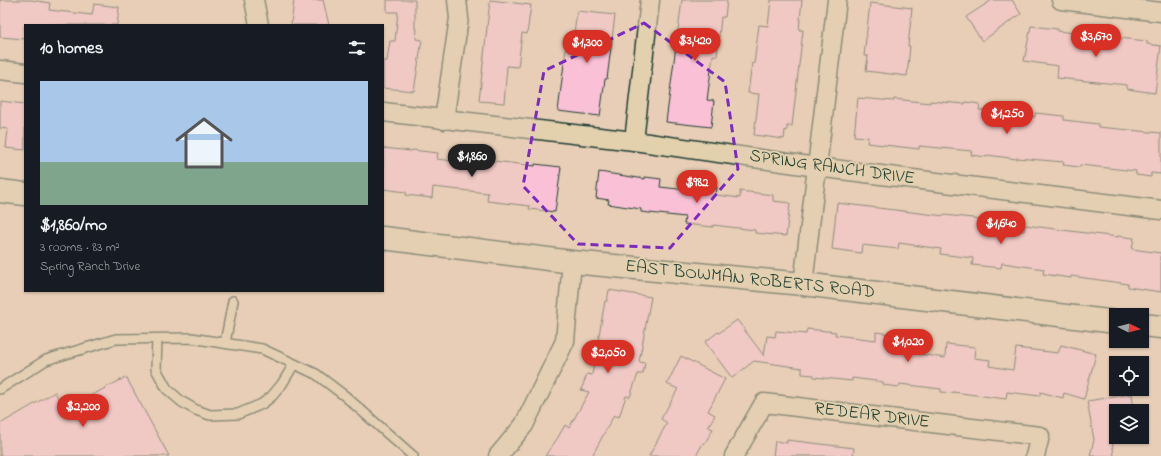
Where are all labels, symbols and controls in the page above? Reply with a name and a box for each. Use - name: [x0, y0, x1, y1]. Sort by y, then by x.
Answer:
- pin: $3,670: [1063, 24, 1129, 58]
- text: $3,670: [1080, 27, 1112, 46]
- pin: $3,420: [662, 28, 728, 62]
- pin: $1,300: [554, 30, 620, 64]
- text: $3,420: [679, 31, 711, 50]
- text: $1,300: [572, 33, 602, 52]
- text: 10 homes: [40, 36, 103, 61]
- icon: filters: [346, 37, 368, 59]
- pin: $1,250: [974, 101, 1040, 135]
- text: $1,250: [990, 104, 1024, 123]
- icon: home: [168, 107, 240, 179]
- pin: $1,860: [439, 144, 505, 178]
- street label: SPRING RANCH DRIVE: [748, 144, 916, 192]
- text: $1,860: [457, 147, 487, 166]
- pin: $982: [673, 170, 721, 204]
- text: $982: [685, 173, 709, 192]
- pin: $1,640: [968, 211, 1034, 245]
- text: $1,860/mo: [40, 213, 107, 238]
- text: $1,640: [986, 214, 1016, 233]
- text: 3 rooms · 83 m²: [40, 238, 120, 257]
- street label: EAST BOWMAN ROBERTS ROAD: [624, 254, 876, 306]
- text: Spring Ranch Drive: [40, 257, 140, 276]
- north arrow: [1109, 308, 1149, 348]
- map controls: [1109, 308, 1149, 444]
- pin: $1,020: [875, 329, 941, 363]
- text: $1,020: [892, 332, 924, 351]
- pin: $2,050: [575, 340, 641, 374]
- text: $2,050: [590, 343, 626, 362]
- button: locate: [1109, 356, 1149, 396]
- pin: $2,200: [50, 394, 116, 428]
- street label: REDEAR DRIVE: [813, 396, 931, 436]
- text: $2,200: [66, 397, 100, 416]
- button: layers: [1109, 404, 1149, 444]

